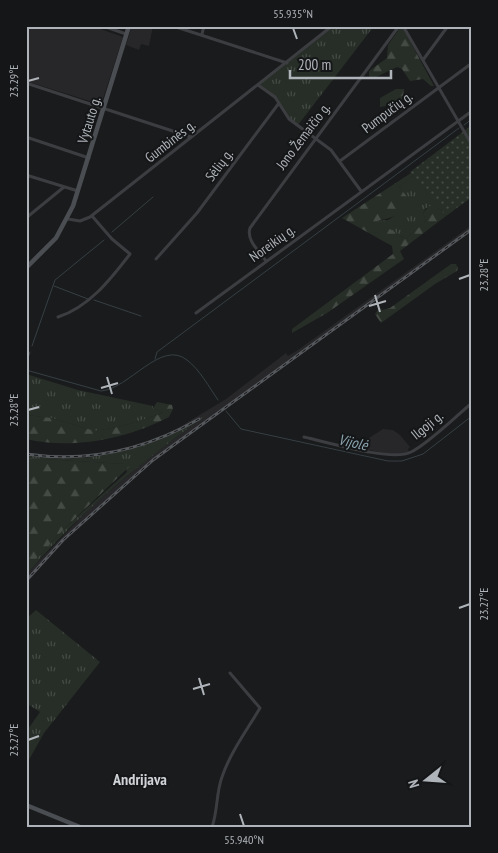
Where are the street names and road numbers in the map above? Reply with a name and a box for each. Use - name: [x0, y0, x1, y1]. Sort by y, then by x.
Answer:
- street label: Pumpučių g.: [358, 87, 416, 137]
- street label: Vytauto g.: [73, 94, 105, 147]
- street label: Jono Žemaičio g.: [271, 99, 334, 174]
- street label: Gumbinės g.: [141, 116, 199, 166]
- street label: Sėlių g.: [201, 145, 237, 185]
- street label: Noreikių g.: [246, 220, 298, 266]
- street label: Ilgoji g.: [407, 407, 447, 443]

